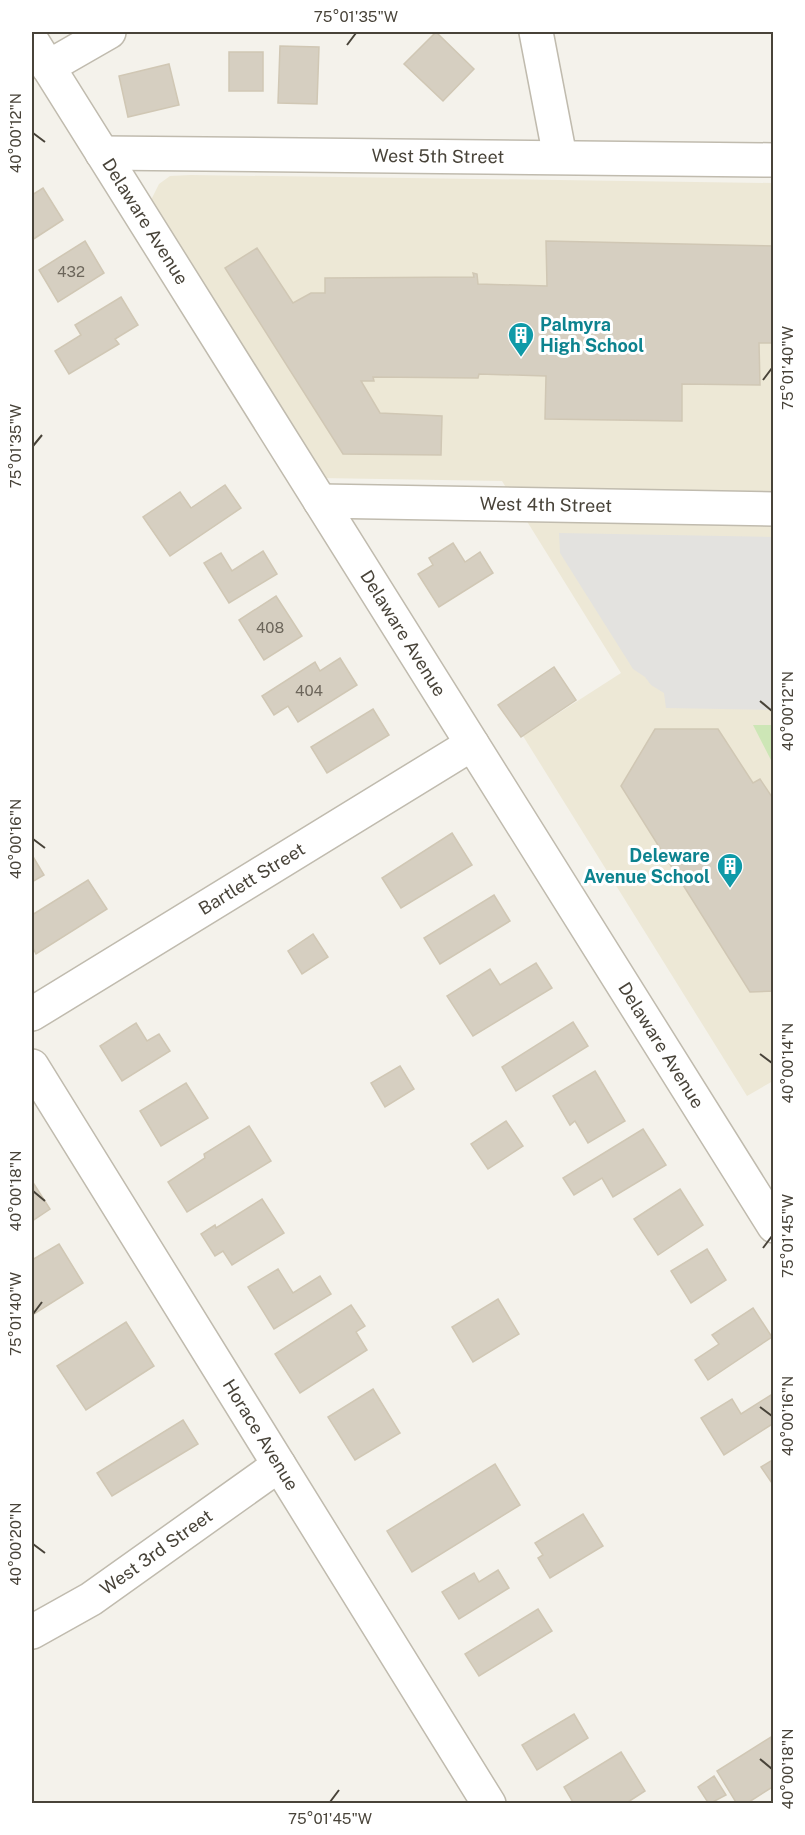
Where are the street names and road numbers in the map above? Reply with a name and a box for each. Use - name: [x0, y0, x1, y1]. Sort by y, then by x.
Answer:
- street label: West 5th Street: [372, 145, 504, 167]
- street label: Delaware Avenue: [98, 154, 193, 288]
- street label: West 4th Street: [480, 493, 612, 516]
- street label: Delaware Avenue: [356, 566, 451, 700]
- street label: Bartlett Street: [195, 838, 309, 919]
- street label: Delaware Avenue: [614, 978, 709, 1112]
- street label: Horace Avenue: [219, 1375, 303, 1494]
- street label: West 3rd Street: [96, 1505, 216, 1599]

